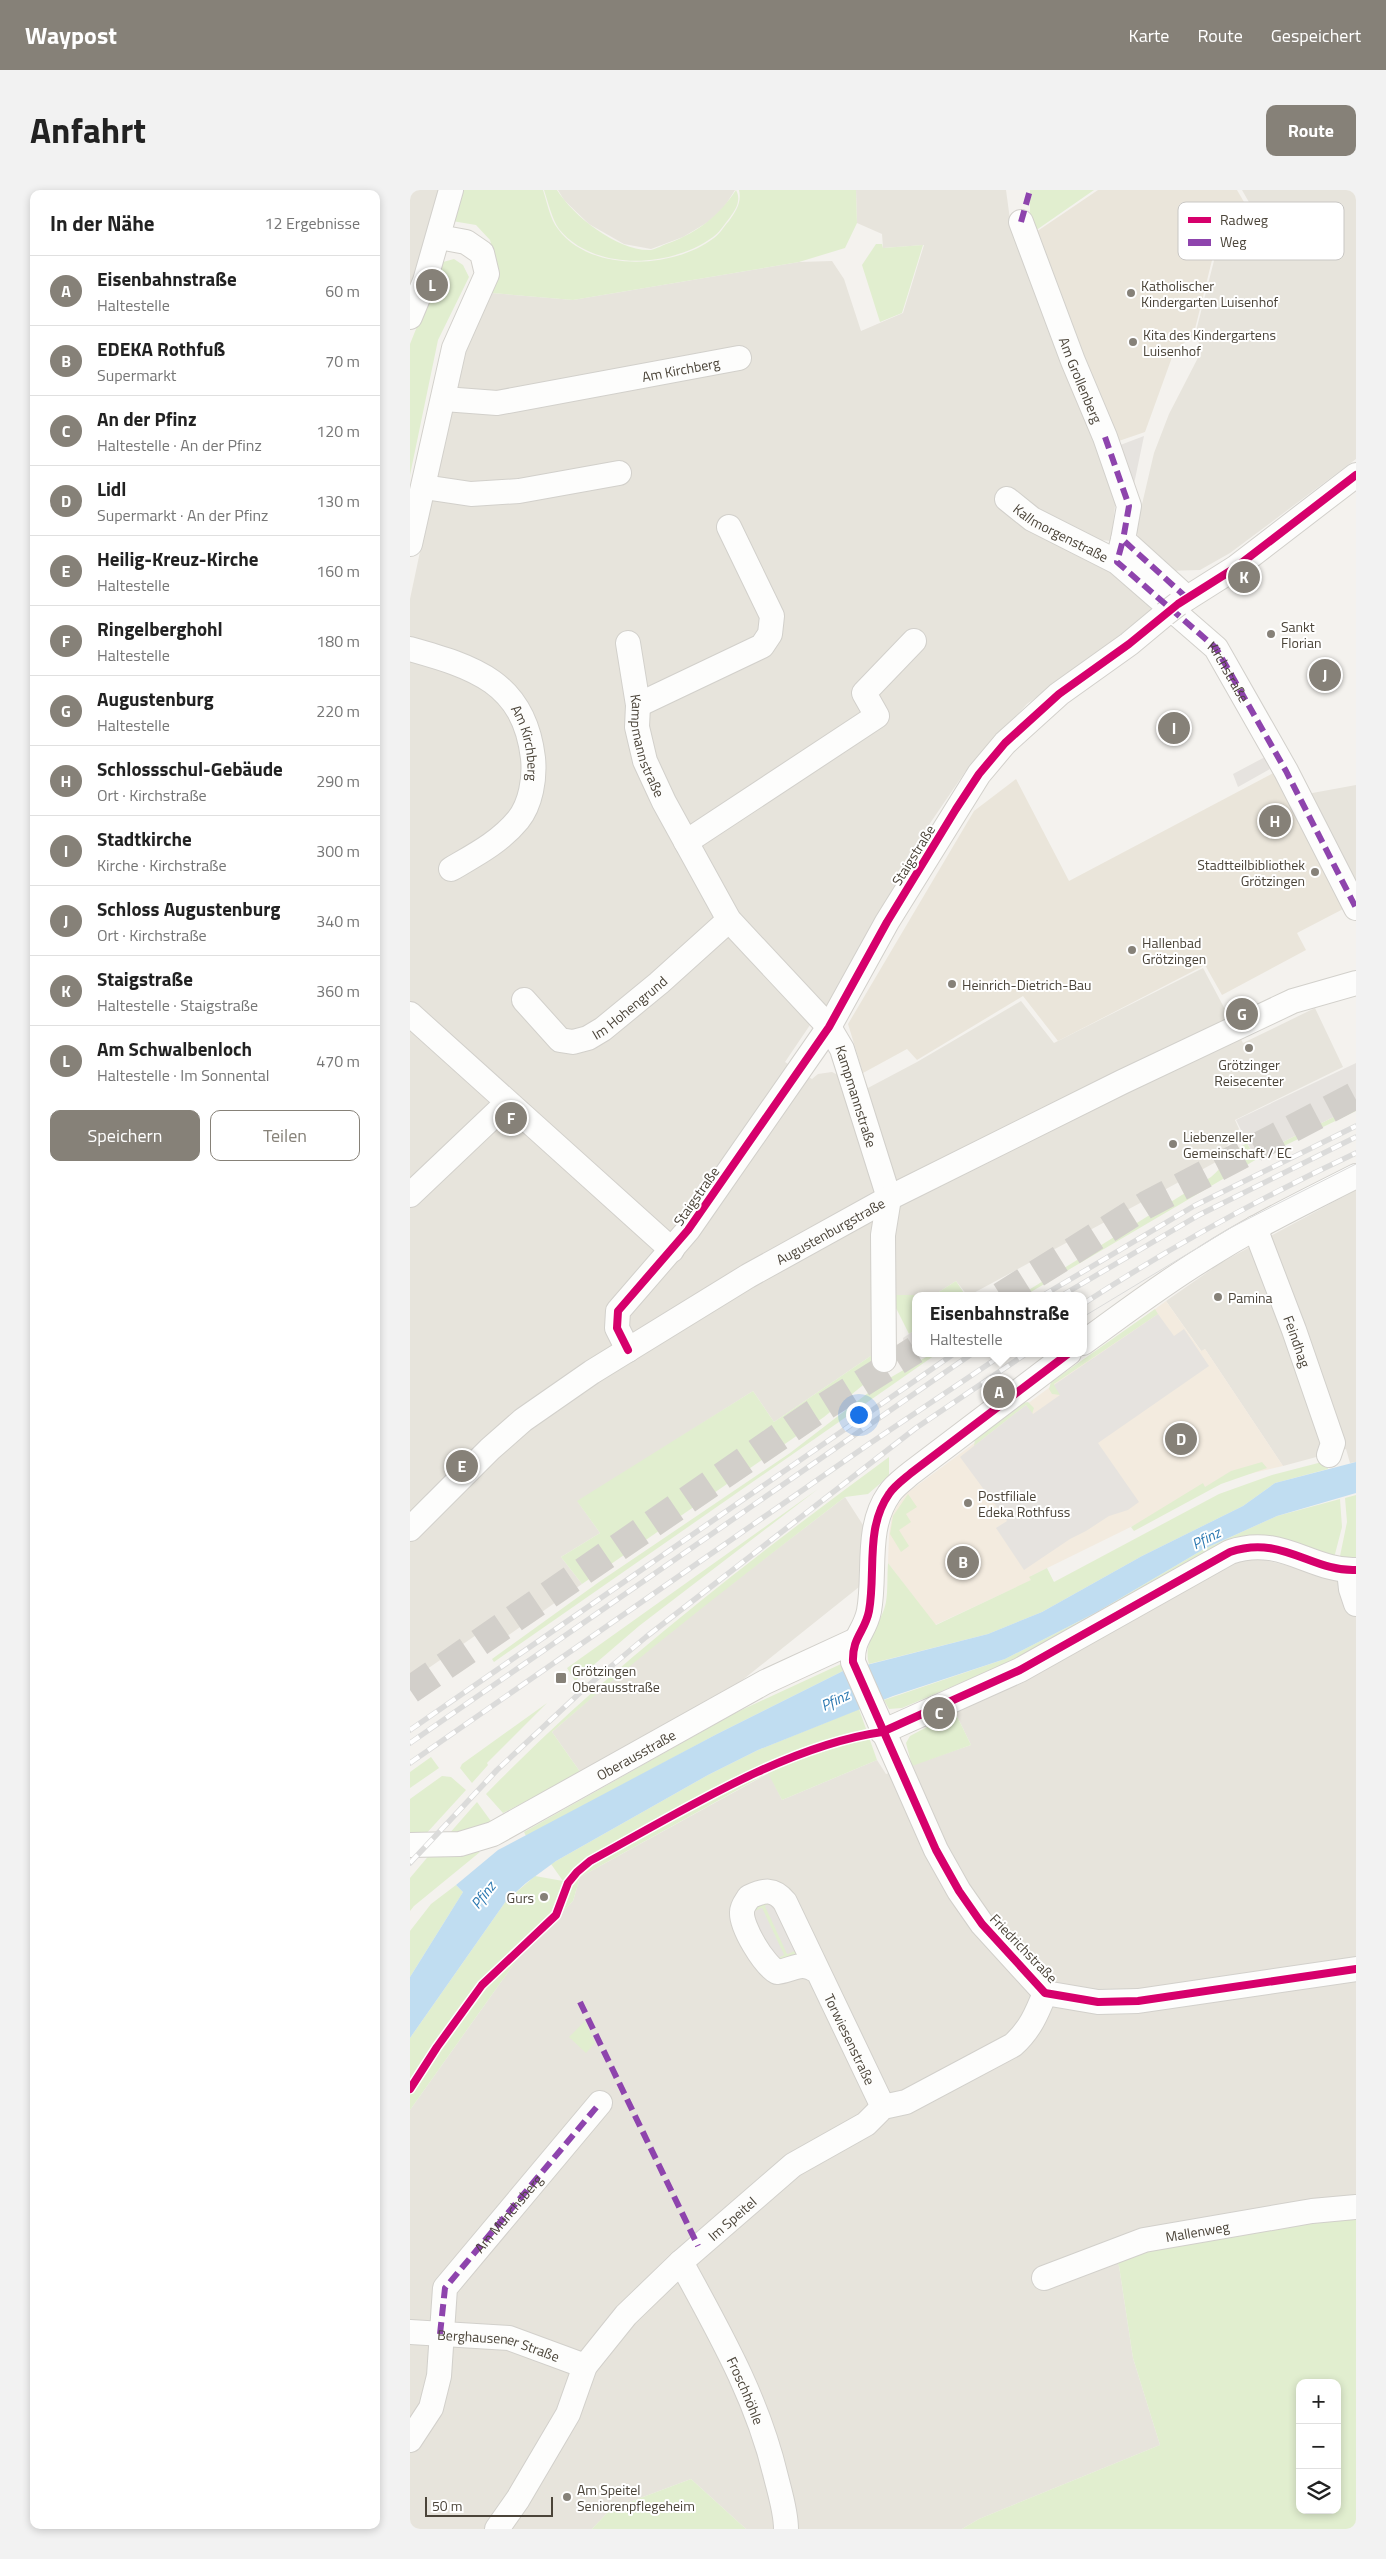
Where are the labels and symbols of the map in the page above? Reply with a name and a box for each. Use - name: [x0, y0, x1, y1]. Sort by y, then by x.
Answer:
- legend: [1178, 202, 1344, 260]
- text: Radweg: [1220, 209, 1268, 230]
- text: Weg: [1220, 231, 1246, 252]
- pin: L: [416, 266, 448, 304]
- place label: Katholischer Kindergarten Luisenhof: [1141, 275, 1279, 312]
- marker: Katholischer Kindergarten Luisenhof: [1125, 287, 1137, 299]
- place label: Kita des Kindergartens Luisenhof: [1143, 324, 1276, 361]
- street label: Am Grollenberg: [1054, 334, 1108, 426]
- marker: Kita des Kindergartens Luisenhof: [1127, 336, 1139, 348]
- street label: Am Kirchberg: [640, 351, 721, 386]
- street label: Kallmorgenstraße: [1009, 498, 1112, 567]
- pin: K: [1228, 558, 1260, 596]
- place label: Sankt Florian: [1281, 616, 1321, 653]
- marker: Sankt Florian: [1265, 628, 1277, 640]
- street label: Kirchstraße: [1204, 635, 1255, 706]
- pin: J: [1309, 656, 1341, 694]
- street label: Kampmannstraße: [626, 693, 671, 800]
- street label: Am Kirchberg: [507, 700, 544, 782]
- pin: I: [1158, 709, 1190, 747]
- pin: H: [1259, 802, 1291, 840]
- street label: Staigstraße: [886, 821, 940, 889]
- place label: Stadtteilbibliothek Grötzingen: [1197, 854, 1305, 891]
- marker: Stadtteilbibliothek Grötzingen: [1309, 866, 1321, 878]
- place label: Hallenbad Grötzingen: [1142, 932, 1206, 969]
- marker: Hallenbad Grötzingen: [1126, 944, 1138, 956]
- street label: Im Hohengrund: [587, 970, 671, 1044]
- place label: Heinrich-Dietrich-Bau: [962, 974, 1091, 995]
- marker: Heinrich-Dietrich-Bau: [946, 978, 958, 990]
- pin: G: [1226, 995, 1258, 1033]
- street label: Kampmannstraße: [831, 1042, 883, 1150]
- marker: Grötzinger Reisecenter: [1243, 1042, 1255, 1054]
- place label: Grötzinger Reisecenter: [1214, 1054, 1284, 1091]
- pin: F: [495, 1099, 527, 1137]
- place label: Liebenzeller Gemeinschaft / EC: [1183, 1126, 1292, 1163]
- marker: Liebenzeller Gemeinschaft / EC: [1167, 1138, 1179, 1150]
- street label: Staigstraße: [668, 1162, 724, 1230]
- street label: Augustenburgstraße: [772, 1192, 888, 1269]
- place label: Pamina: [1228, 1287, 1273, 1308]
- marker: Pamina: [1212, 1291, 1224, 1303]
- street label: Feindhag: [1279, 1312, 1317, 1370]
- pin: A: [983, 1373, 1015, 1411]
- your location: [846, 1402, 872, 1428]
- pin: D: [1165, 1420, 1197, 1458]
- pin: E: [446, 1447, 478, 1485]
- place label: Postfiliale Edeka Rothfuss: [978, 1485, 1070, 1522]
- marker: Postfiliale Edeka Rothfuss: [962, 1497, 974, 1509]
- water label: Pfinz: [1188, 1520, 1226, 1555]
- pin: B: [947, 1543, 979, 1581]
- place label: Grötzingen Oberausstraße: [572, 1660, 660, 1697]
- marker: Grötzingen Oberausstraße: [554, 1671, 568, 1685]
- water label: Pfinz: [817, 1683, 855, 1717]
- pin: C: [923, 1694, 955, 1732]
- street label: Oberausstraße: [592, 1724, 679, 1785]
- water label: Pfinz: [465, 1875, 502, 1914]
- place label: Gurs: [507, 1887, 534, 1908]
- marker: Gurs: [538, 1891, 550, 1903]
- street label: Friedrichstraße: [985, 1909, 1063, 1987]
- street label: Torwiesenstraße: [820, 1990, 881, 2088]
- street label: Am Münchsberg: [469, 2169, 547, 2257]
- street label: Im Speitel: [703, 2191, 761, 2245]
- street label: Mallenweg: [1164, 2215, 1231, 2247]
- street label: Berghausener Straße: [437, 2323, 563, 2366]
- street label: Froschhöhle: [722, 2353, 770, 2427]
- place label: Am Speitel Seniorenpflegeheim: [577, 2479, 695, 2516]
- marker: Am Speitel Seniorenpflegeheim: [561, 2491, 573, 2503]
- scale bar: [425, 2494, 552, 2517]

